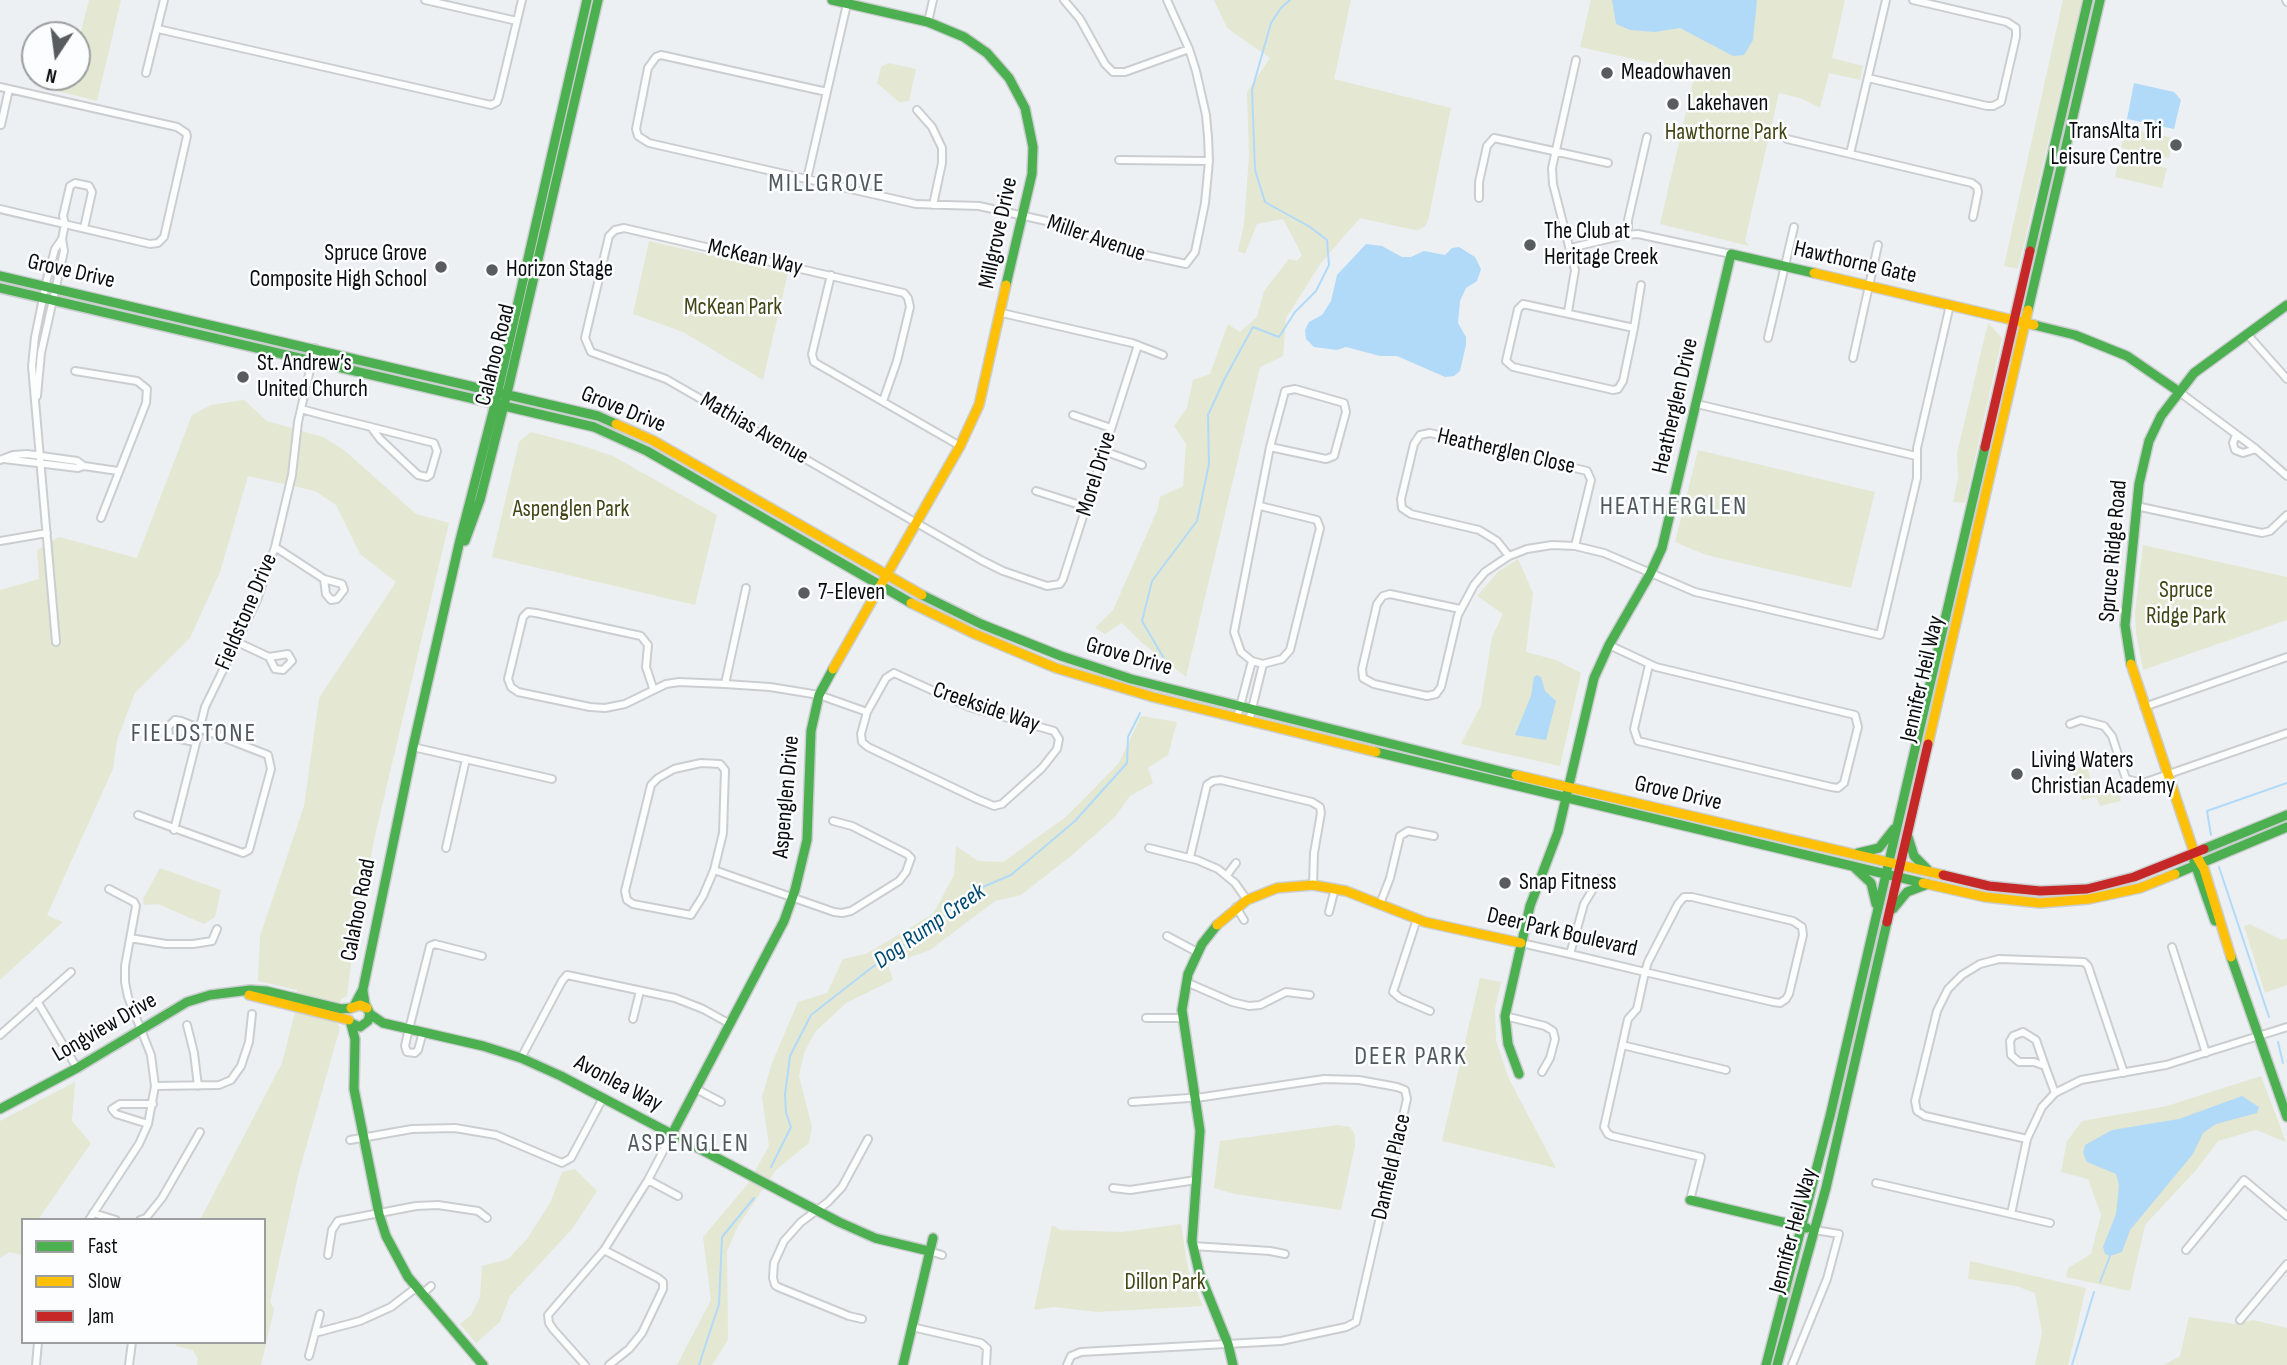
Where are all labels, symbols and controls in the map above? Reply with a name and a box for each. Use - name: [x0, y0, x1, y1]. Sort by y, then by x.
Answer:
- north arrow: [21, 21, 91, 91]
- place label: Meadowhaven: [1621, 59, 1731, 87]
- text: N: [44, 63, 59, 87]
- marker: Meadowhaven: [1599, 65, 1615, 81]
- place label: Lakehaven: [1687, 90, 1768, 118]
- marker: Lakehaven: [1665, 96, 1681, 112]
- place label: TransAlta Tri Leisure Centre: [2051, 118, 2162, 172]
- park label: Hawthorne Park: [1665, 119, 1787, 147]
- marker: TransAlta Tri Leisure Centre: [2168, 137, 2184, 153]
- district label: MILLGROVE: [769, 168, 885, 200]
- street label: Millgrove Drive: [974, 175, 1024, 291]
- street label: Miller Avenue: [1043, 209, 1149, 269]
- place label: The Club at Heritage Creek: [1544, 218, 1658, 272]
- street label: McKean Way: [705, 234, 805, 282]
- street label: Hawthorne Gate: [1791, 235, 1919, 291]
- marker: The Club at Heritage Creek: [1522, 237, 1538, 253]
- place label: Spruce Grove Composite High School: [250, 240, 427, 294]
- street label: Grove Drive: [25, 249, 117, 295]
- place label: Horizon Stage: [506, 256, 613, 284]
- marker: Spruce Grove Composite High School: [433, 259, 449, 275]
- marker: Horizon Stage: [484, 262, 500, 278]
- park label: McKean Park: [684, 294, 782, 322]
- street label: Calahoo Road: [470, 301, 522, 409]
- street label: Heatherglen Drive: [1647, 336, 1705, 476]
- place label: St. Andrew’s United Church: [257, 350, 368, 404]
- marker: St. Andrew’s United Church: [235, 369, 251, 385]
- street label: Grove Drive: [577, 381, 669, 439]
- street label: Mathias Avenue: [695, 387, 813, 471]
- street label: Heatherglen Close: [1434, 423, 1578, 481]
- street label: Morel Drive: [1071, 428, 1123, 520]
- street label: Spruce Ridge Road: [2094, 479, 2134, 623]
- district label: HEATHERGLEN: [1601, 491, 1747, 523]
- park label: Aspenglen Park: [513, 496, 629, 524]
- street label: Fieldstone Drive: [210, 550, 284, 674]
- park label: Spruce Ridge Park: [2146, 577, 2226, 631]
- place label: 7-Eleven: [818, 579, 885, 607]
- marker: 7-Eleven: [796, 585, 812, 601]
- street label: Jennifer Heil Way: [1895, 613, 1951, 745]
- street label: Grove Drive: [1082, 631, 1176, 683]
- street label: Creekside Way: [929, 677, 1043, 739]
- district label: FIELDSTONE: [132, 718, 256, 750]
- street label: Aspenglen Drive: [768, 734, 806, 860]
- place label: Living Waters Christian Academy: [2031, 747, 2175, 801]
- marker: Living Waters Christian Academy: [2009, 766, 2025, 782]
- street label: Grove Drive: [1632, 771, 1724, 817]
- street label: Calahoo Road: [336, 856, 382, 964]
- place label: Snap Fitness: [1519, 869, 1616, 897]
- marker: Snap Fitness: [1497, 875, 1513, 891]
- water label: Dog Rump Creek: [869, 878, 991, 976]
- street label: Deer Park Boulevard: [1484, 902, 1640, 964]
- street label: Longview Drive: [48, 987, 162, 1069]
- district label: DEER PARK: [1355, 1041, 1467, 1073]
- street label: Avonlea Way: [569, 1049, 667, 1119]
- street label: Danfield Place: [1366, 1111, 1418, 1223]
- district label: ASPENGLEN: [629, 1128, 749, 1160]
- street label: Jennifer Heil Way: [1764, 1165, 1824, 1297]
- legend: [21, 1218, 266, 1344]
- text: Fast: [88, 1234, 118, 1259]
- text: Slow: [88, 1269, 121, 1294]
- park label: Dillon Park: [1125, 1269, 1205, 1297]
- text: Jam: [88, 1304, 114, 1329]

